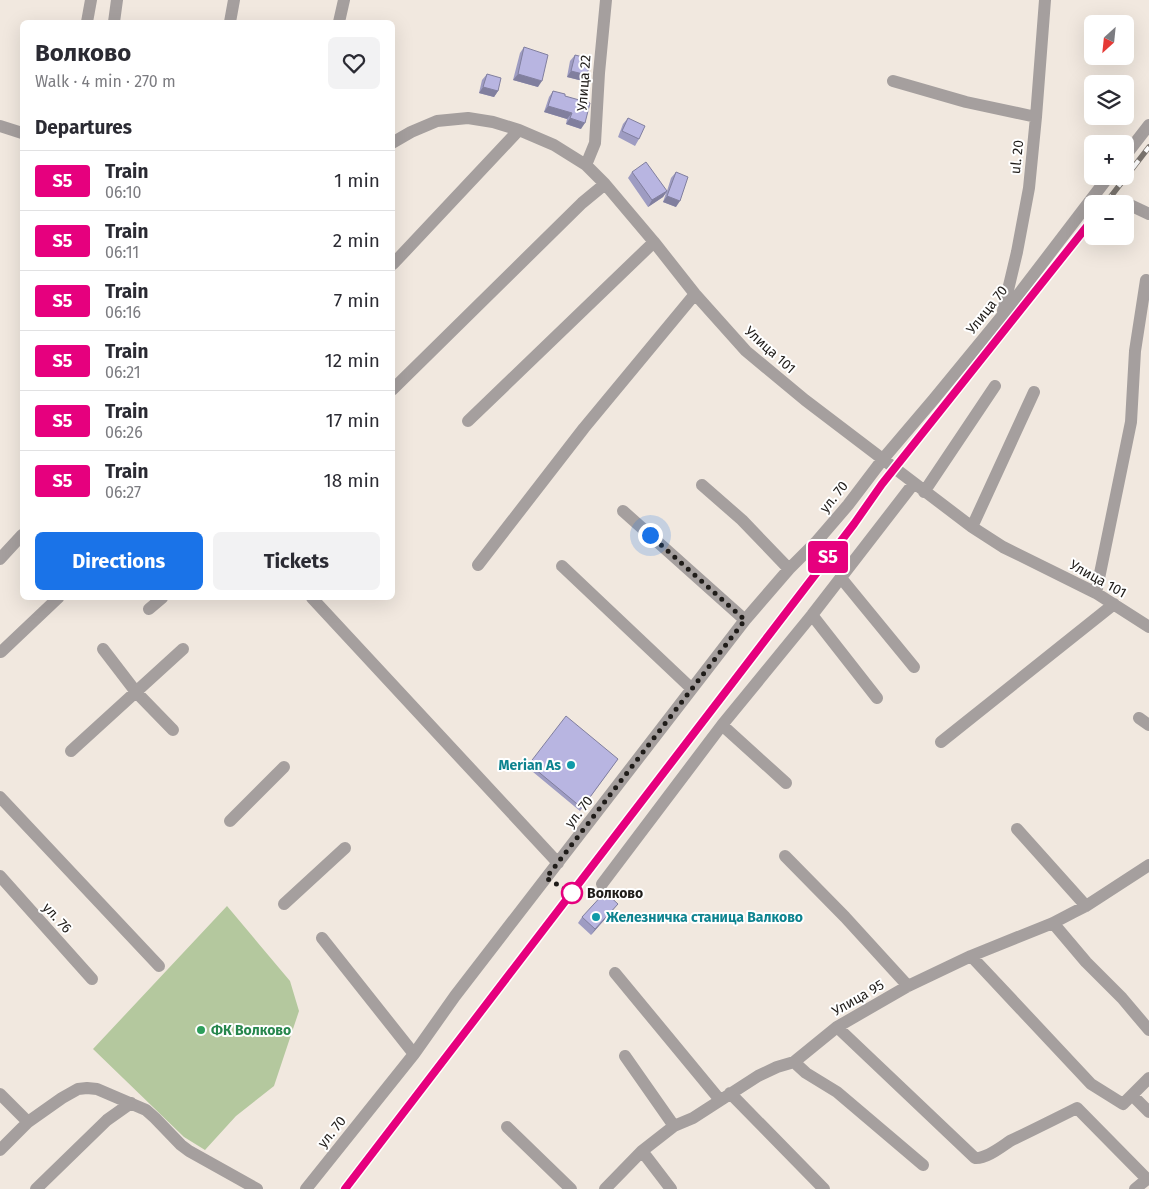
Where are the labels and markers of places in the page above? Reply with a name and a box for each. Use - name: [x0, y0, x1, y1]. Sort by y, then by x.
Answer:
- place label: Merian As: [499, 757, 561, 774]
- marker: Merian As: [565, 759, 577, 771]
- marker: Волково: [561, 882, 583, 904]
- place label: Волково: [587, 885, 643, 902]
- place label: Железничка станица Валково: [605, 909, 803, 926]
- marker: Железничка станица Валково: [590, 911, 602, 923]
- place label: ФК Волково: [211, 1022, 291, 1039]
- marker: ФК Волково: [195, 1024, 207, 1036]

